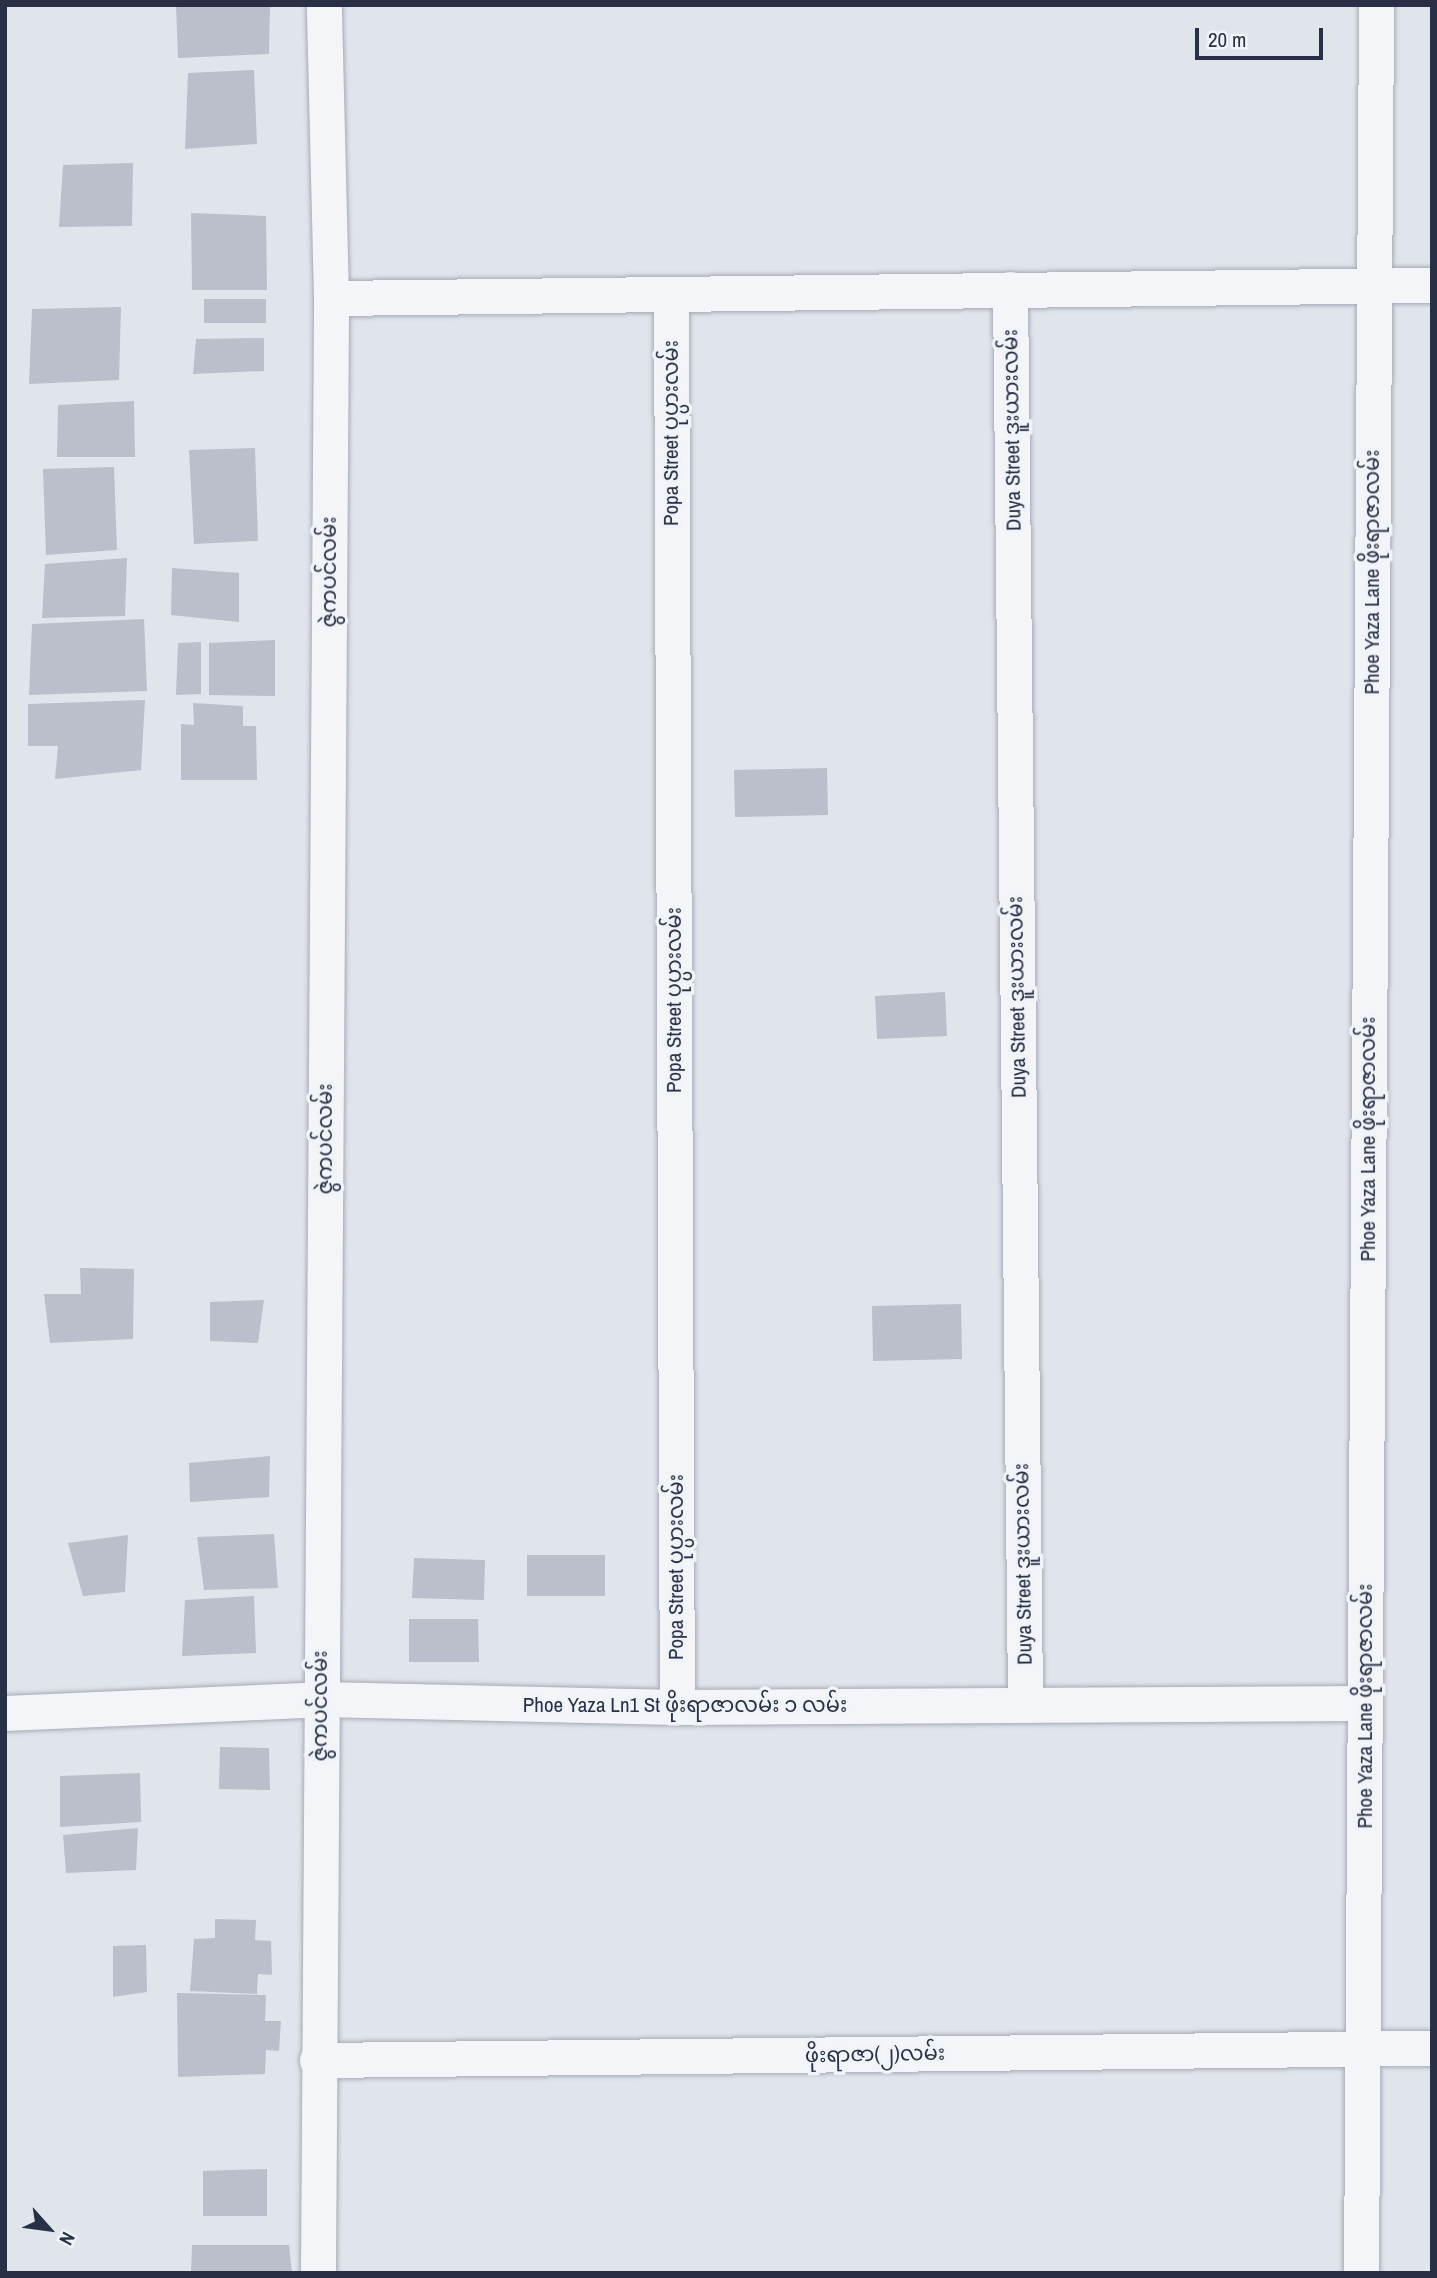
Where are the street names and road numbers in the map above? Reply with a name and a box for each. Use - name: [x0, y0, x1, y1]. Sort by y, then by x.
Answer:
- street label: Duya Street ဒူးယားလမ်း: [998, 329, 1026, 531]
- street label: Popa Street ပုပ္ပားလမ်း: [658, 340, 684, 526]
- street label: Phoe Yaza Lane ဖိုးရာဇာလမ်း: [1359, 449, 1385, 695]
- street label: ဇွဲကပင်လမ်း: [316, 517, 342, 627]
- street label: Duya Street ဒူးယားလမ်း: [1003, 896, 1031, 1098]
- street label: Popa Street ပုပ္ပားလမ်း: [661, 907, 687, 1093]
- street label: Phoe Yaza Lane ဖိုးရာဇာလမ်း: [1355, 1016, 1381, 1262]
- street label: ဇွဲကပင်လမ်း: [312, 1084, 338, 1194]
- street label: Duya Street ဒူးယားလမ်း: [1009, 1463, 1037, 1665]
- street label: Popa Street ပုပ္ပားလမ်း: [663, 1474, 689, 1660]
- street label: Phoe Yaza Lane ဖိုးရာဇာလမ်း: [1352, 1583, 1378, 1829]
- street label: ဇွဲကပင်လမ်း: [307, 1651, 333, 1761]
- street label: Phoe Yaza Ln1 St ဖိုးရာဇာလမ်း ၁ လမ်း: [523, 1692, 847, 1718]
- street label: ဖိုးရာဇာ(၂)လမ်း: [805, 2040, 945, 2068]

